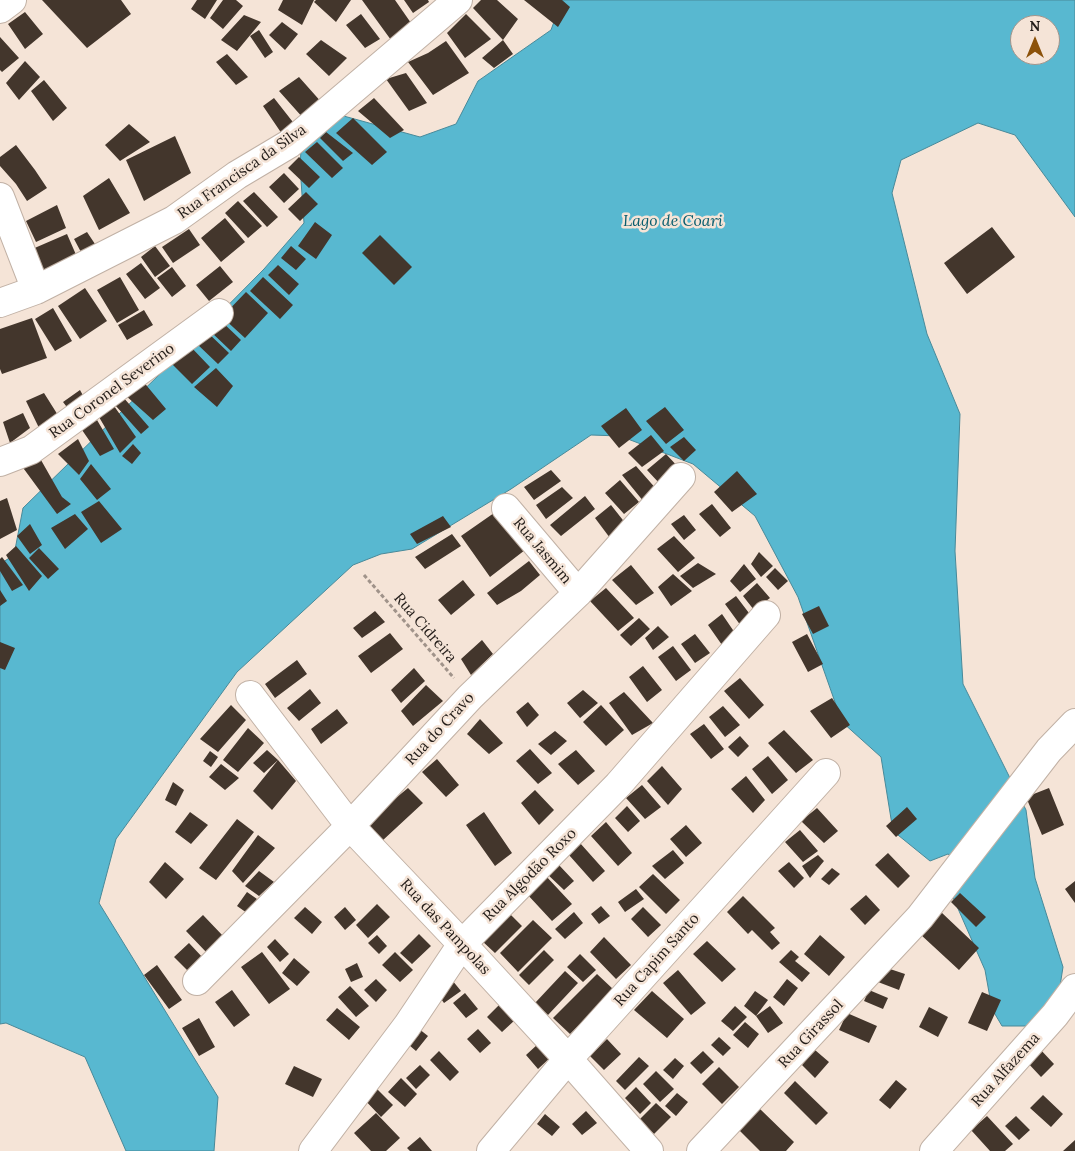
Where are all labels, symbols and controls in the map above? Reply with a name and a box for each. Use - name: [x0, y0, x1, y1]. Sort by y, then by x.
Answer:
- north arrow: [1010, 15, 1060, 65]
- text: N: [1030, 17, 1040, 35]
- street label: Rua Francisca da Silva: [174, 121, 310, 223]
- water label: Lago de Coari: [623, 211, 723, 231]
- street label: Rua Coronel Severino: [46, 339, 178, 443]
- street label: Rua Jasmim: [509, 514, 575, 588]
- street label: Rua Cidreira: [390, 589, 460, 667]
- street label: Rua do Cravo: [402, 689, 478, 769]
- street label: Rua Algodão Roxo: [480, 825, 580, 925]
- street label: Rua das Pampolas: [396, 875, 494, 979]
- street label: Rua Capim Santo: [611, 910, 703, 1010]
- street label: Rua Girassol: [775, 996, 847, 1072]
- street label: Rua Alfazema: [968, 1029, 1044, 1111]

